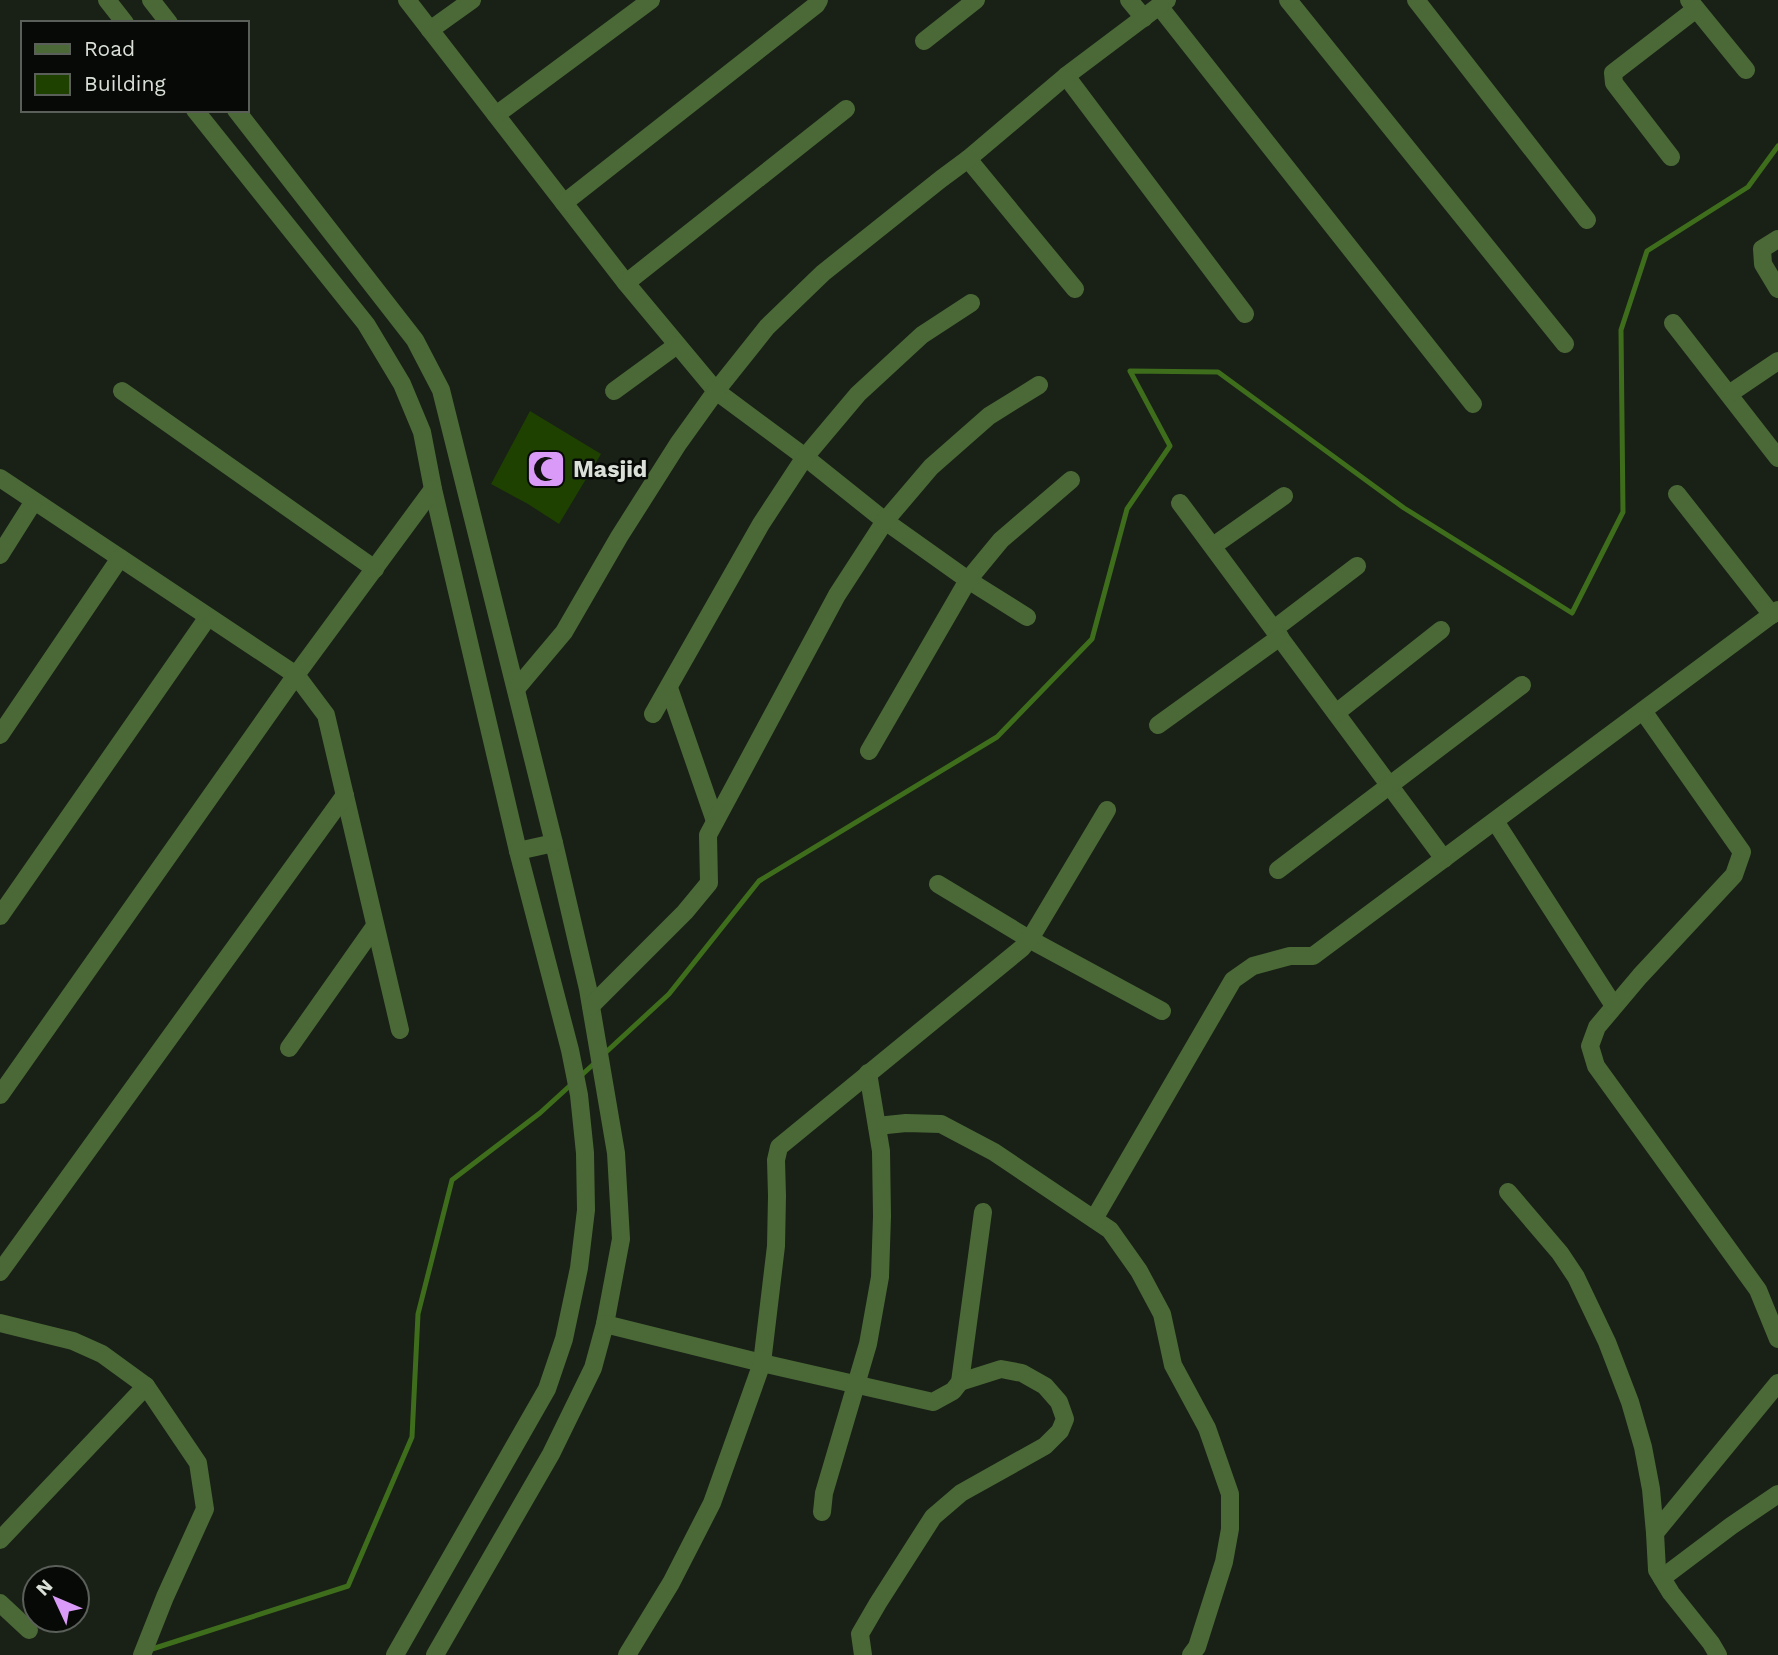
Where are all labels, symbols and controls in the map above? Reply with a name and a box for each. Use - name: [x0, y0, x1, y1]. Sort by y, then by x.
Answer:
- legend: [21, 21, 248, 112]
- text: Road: [84, 36, 135, 61]
- text: Building: [84, 71, 166, 96]
- mosque icon: Masjid: [525, 448, 567, 490]
- place label: Masjid: [573, 456, 647, 483]
- north arrow: [21, 1564, 91, 1634]
- text: N: [31, 1574, 57, 1601]

